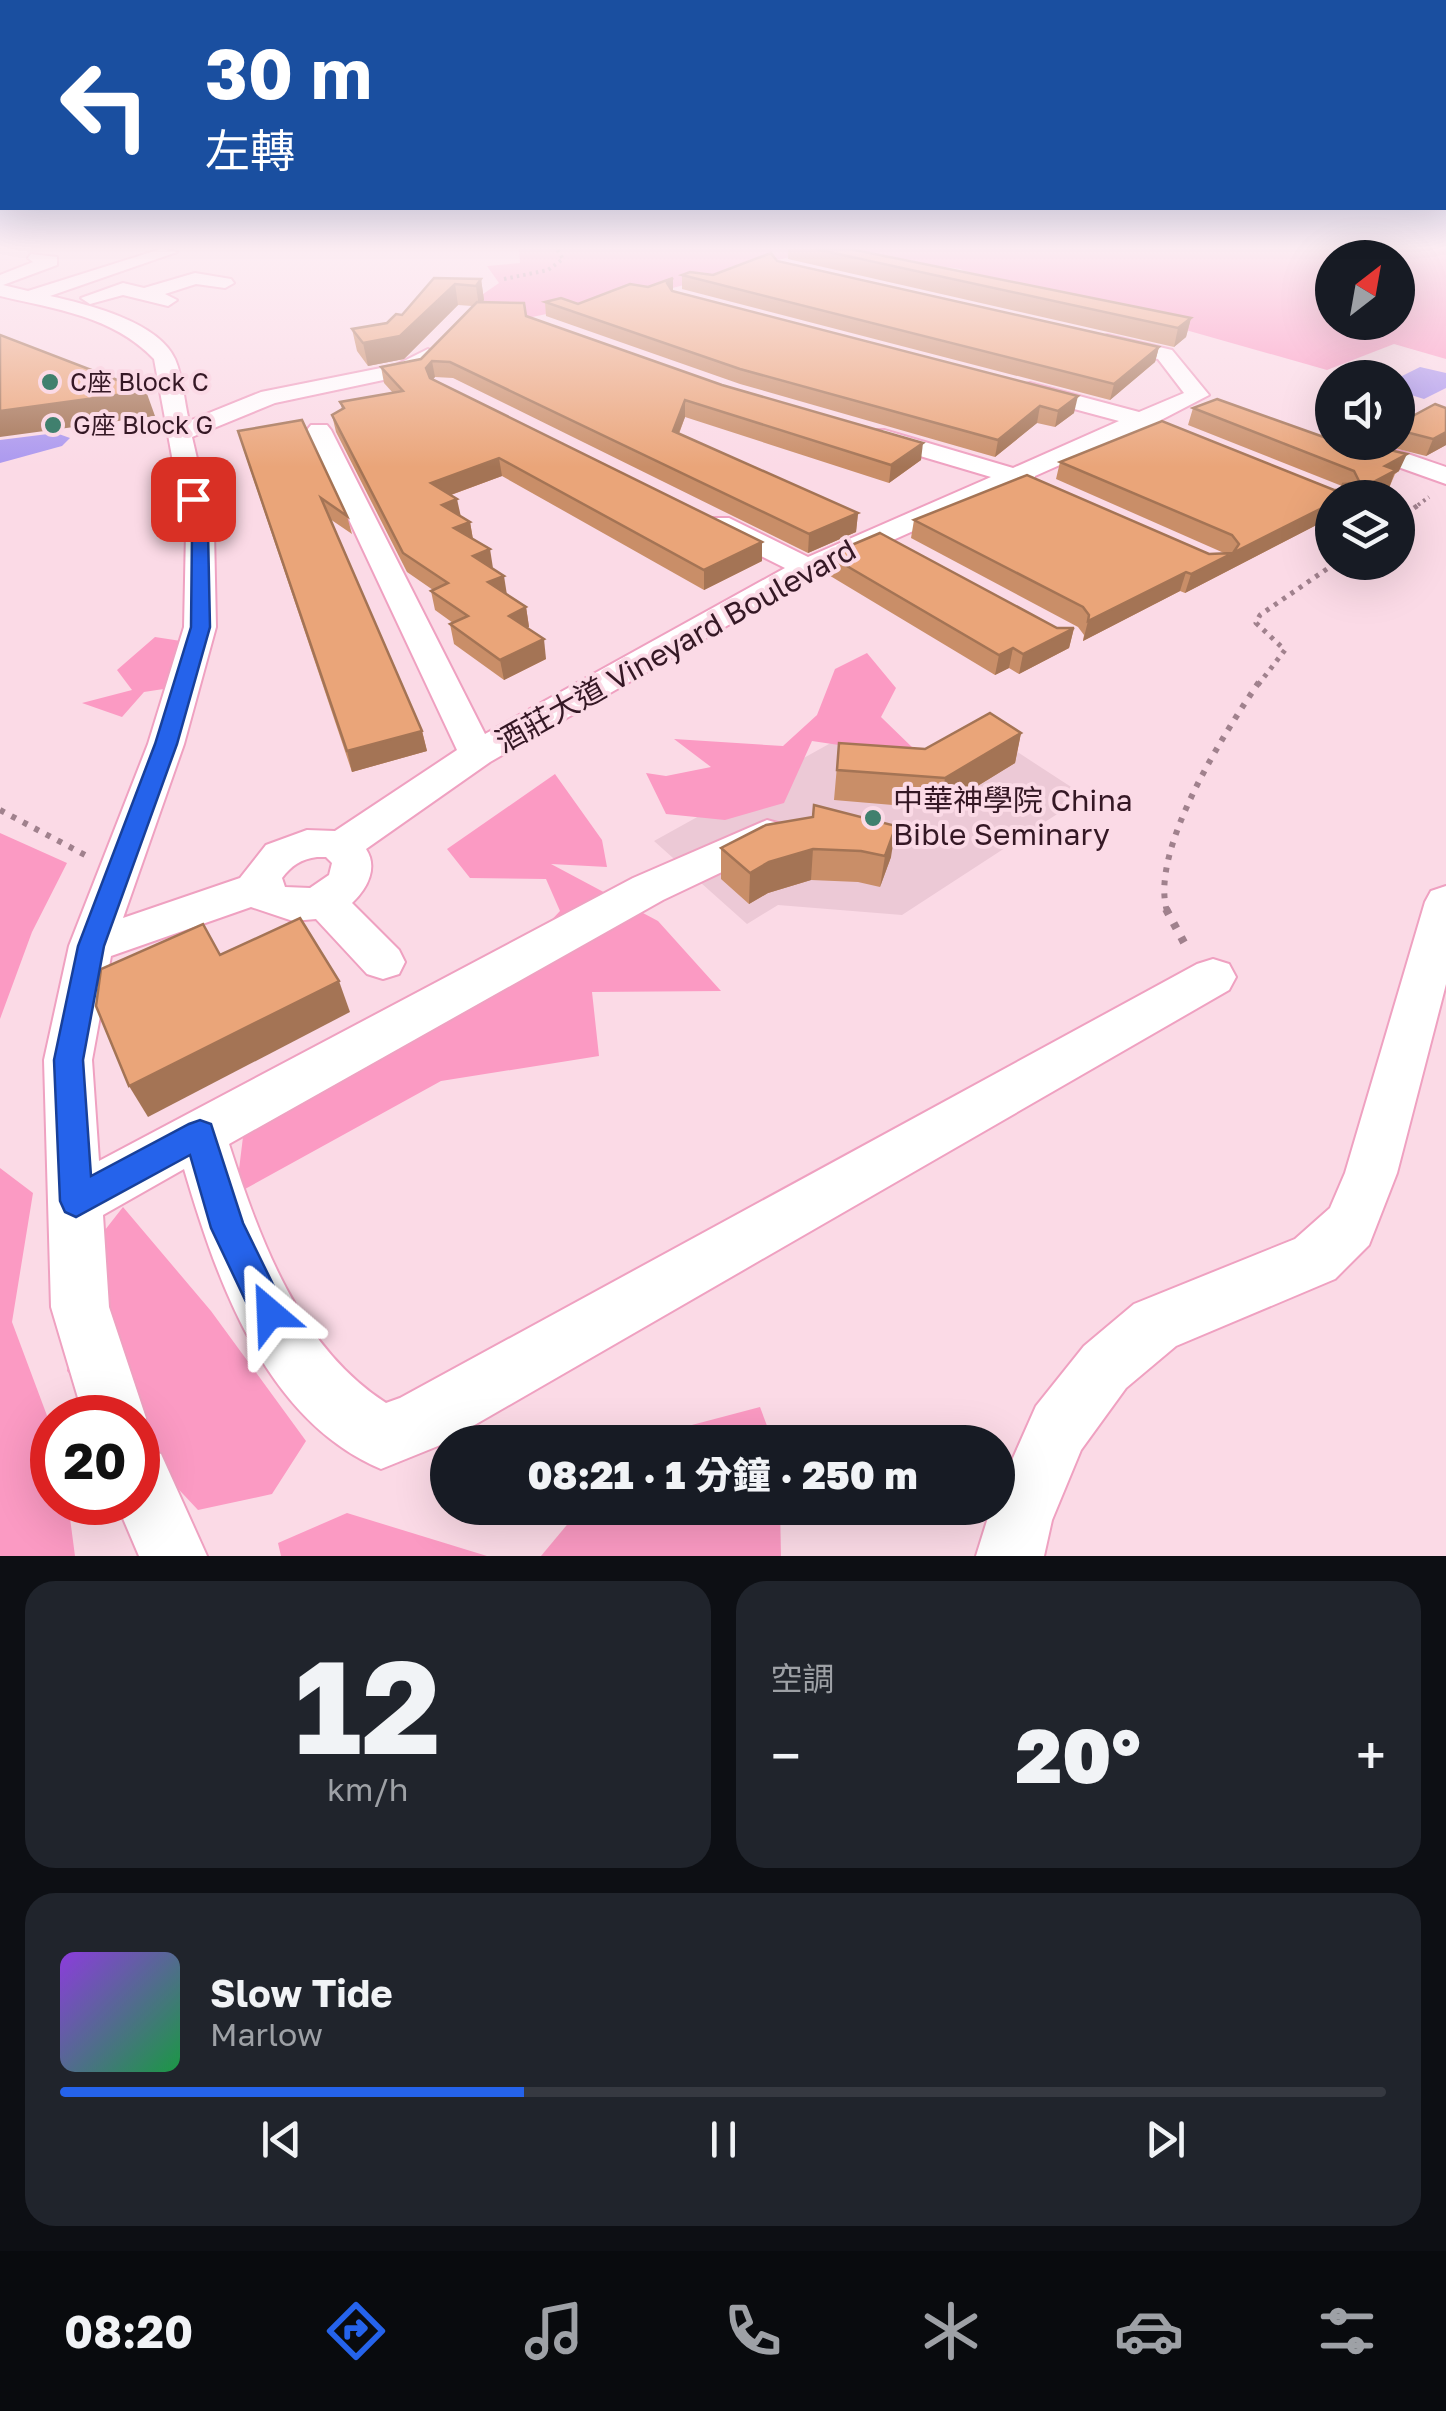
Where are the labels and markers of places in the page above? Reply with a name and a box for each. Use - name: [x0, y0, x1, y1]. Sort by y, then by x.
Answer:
- place label: C座 Block C: [70, 366, 209, 397]
- marker: C座 Block C: [39, 371, 61, 393]
- place label: G座 Block G: [73, 409, 213, 440]
- marker: G座 Block G: [42, 414, 64, 436]
- pin: [151, 457, 236, 542]
- place label: 中華神學院 China Bible Seminary: [893, 782, 1133, 852]
- marker: 中華神學院 China Bible Seminary: [862, 807, 884, 829]

